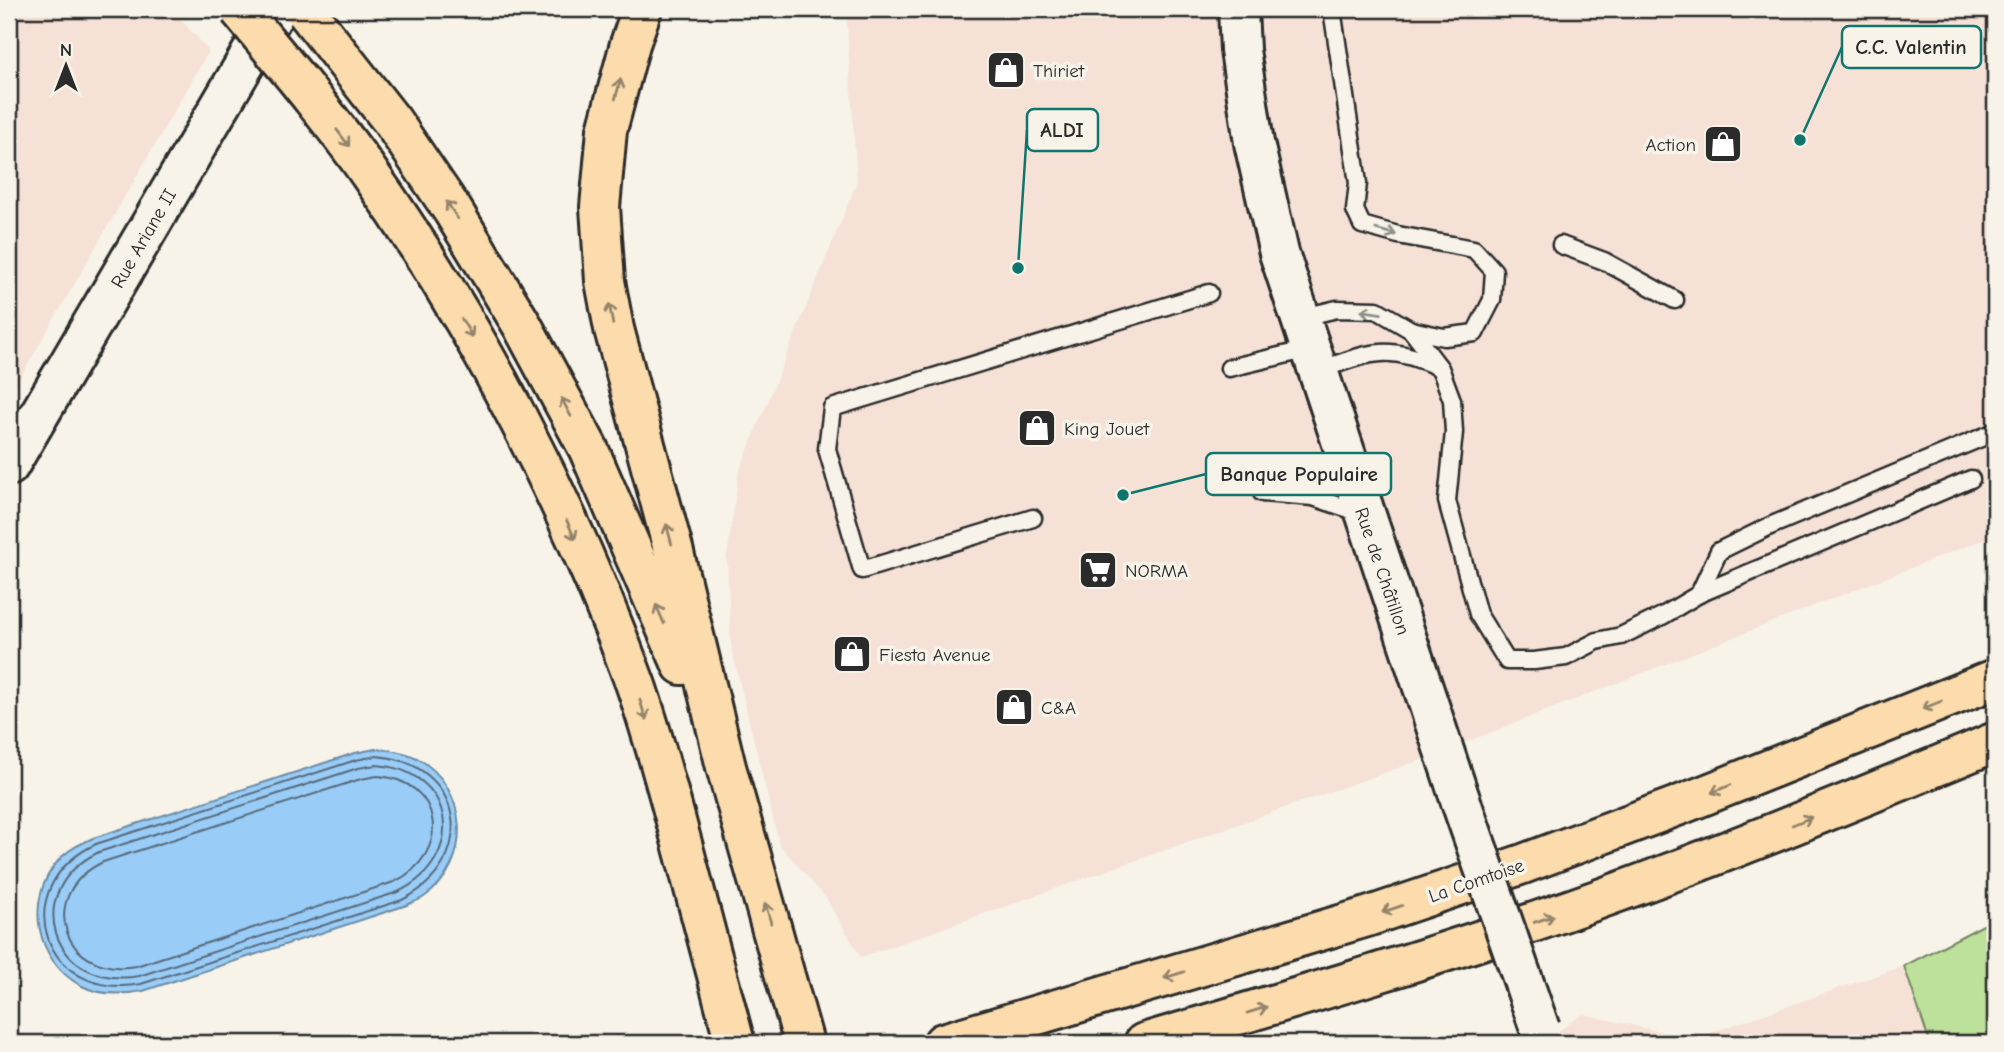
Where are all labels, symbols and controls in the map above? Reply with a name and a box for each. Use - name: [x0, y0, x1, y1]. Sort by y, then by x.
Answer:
- callout: C.C. Valentin: [1842, 26, 1981, 68]
- north arrow: [32, 32, 102, 102]
- text: C.C. Valentin: [1855, 35, 1967, 59]
- text: N: [60, 39, 72, 61]
- shop icon: Thiriet: [985, 49, 1027, 91]
- place label: Thiriet: [1033, 60, 1085, 82]
- one-way arrow: [612, 78, 625, 100]
- callout: ALDI: [1027, 109, 1098, 151]
- text: ALDI: [1040, 118, 1084, 142]
- shop icon: Action: [1702, 123, 1744, 165]
- one-way arrow: [335, 128, 350, 147]
- place label: Action: [1645, 134, 1696, 156]
- street label: Rue Ariane II: [107, 185, 181, 292]
- one-way arrow: [444, 201, 459, 220]
- one-way arrow: [1374, 226, 1396, 239]
- one-way arrow: [604, 303, 617, 326]
- one-way arrow: [1360, 305, 1383, 318]
- one-way arrow: [460, 318, 474, 338]
- one-way arrow: [558, 397, 572, 418]
- shop icon: King Jouet: [1016, 407, 1058, 449]
- place label: King Jouet: [1064, 418, 1150, 440]
- callout: Banque Populaire: [1206, 453, 1391, 495]
- text: Banque Populaire: [1220, 462, 1378, 486]
- street label: Rue de Châtillon: [1350, 505, 1414, 638]
- one-way arrow: [565, 519, 578, 541]
- one-way arrow: [662, 523, 675, 545]
- supermarket icon: NORMA: [1077, 549, 1119, 591]
- place label: NORMA: [1125, 560, 1188, 582]
- one-way arrow: [653, 603, 666, 625]
- shop icon: Fiesta Avenue: [831, 633, 873, 675]
- place label: Fiesta Avenue: [879, 644, 991, 666]
- shop icon: C&A: [993, 686, 1035, 728]
- place label: C&A: [1041, 697, 1076, 719]
- one-way arrow: [638, 699, 651, 721]
- one-way arrow: [1922, 700, 1944, 713]
- one-way arrow: [1710, 784, 1732, 797]
- one-way arrow: [1791, 813, 1813, 826]
- street label: La Comtoise: [1426, 854, 1527, 908]
- one-way arrow: [761, 902, 774, 924]
- one-way arrow: [1381, 903, 1403, 916]
- one-way arrow: [1532, 912, 1554, 924]
- one-way arrow: [1164, 970, 1186, 983]
- one-way arrow: [1246, 1002, 1268, 1015]

